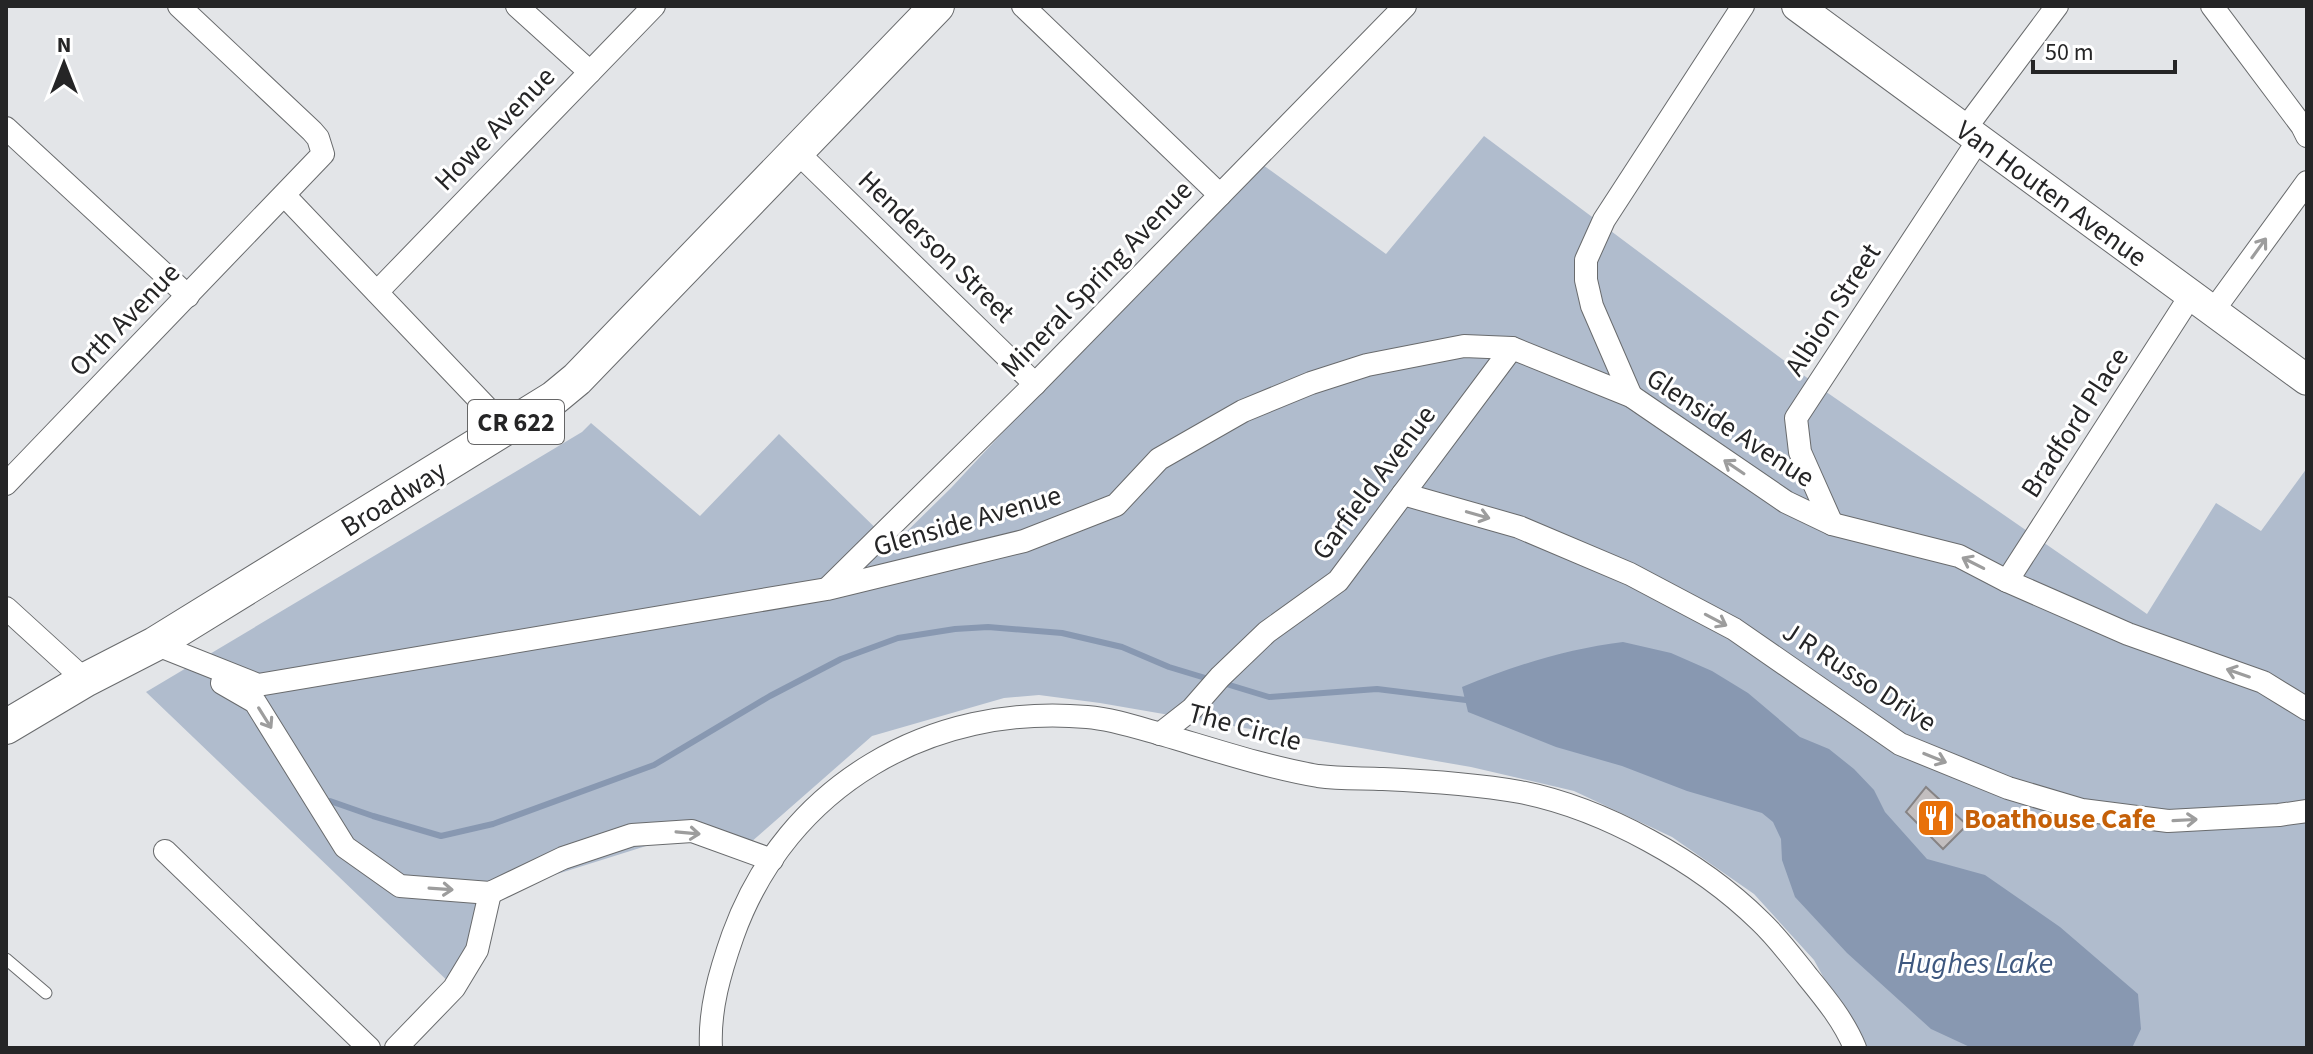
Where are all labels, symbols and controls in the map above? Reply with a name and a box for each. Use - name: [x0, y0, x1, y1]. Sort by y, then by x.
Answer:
- north arrow: [24, 24, 104, 104]
- scale bar: [2033, 24, 2175, 74]
- text: N: [57, 29, 71, 61]
- text: 50 m: [2045, 35, 2094, 70]
- street label: Howe Avenue: [425, 58, 564, 200]
- street label: Van Houten Avenue: [1948, 111, 2155, 277]
- street label: Henderson Street: [849, 161, 1024, 332]
- street label: Mineral Spring Avenue: [992, 171, 1202, 386]
- street label: Albion Street: [1775, 235, 1891, 384]
- one-way arrow: [2251, 237, 2267, 259]
- street label: Orth Avenue: [60, 254, 189, 386]
- street label: Bradford Place: [2011, 340, 2138, 506]
- street label: Glenside Avenue: [1638, 358, 1823, 497]
- street label: Garfield Avenue: [1302, 397, 1445, 568]
- road number: CR 622: [468, 400, 564, 444]
- street label: Broadway: [333, 451, 454, 547]
- one-way arrow: [1723, 459, 1746, 475]
- street label: Glenside Avenue: [869, 475, 1066, 567]
- one-way arrow: [1465, 509, 1491, 524]
- one-way arrow: [1961, 555, 1985, 571]
- one-way arrow: [1703, 612, 1727, 628]
- street label: J R Russo Drive: [1774, 612, 1944, 742]
- one-way arrow: [2226, 665, 2251, 680]
- street label: The Circle: [1184, 693, 1306, 761]
- one-way arrow: [257, 706, 273, 729]
- one-way arrow: [1922, 752, 1947, 767]
- restaurant icon: Boathouse Cafe: [1915, 797, 1957, 839]
- place label: Boathouse Cafe: [1964, 799, 2156, 839]
- one-way arrow: [2171, 812, 2198, 827]
- one-way arrow: [675, 826, 701, 841]
- one-way arrow: [427, 882, 453, 897]
- water label: Hughes Lake: [1897, 942, 2053, 985]

